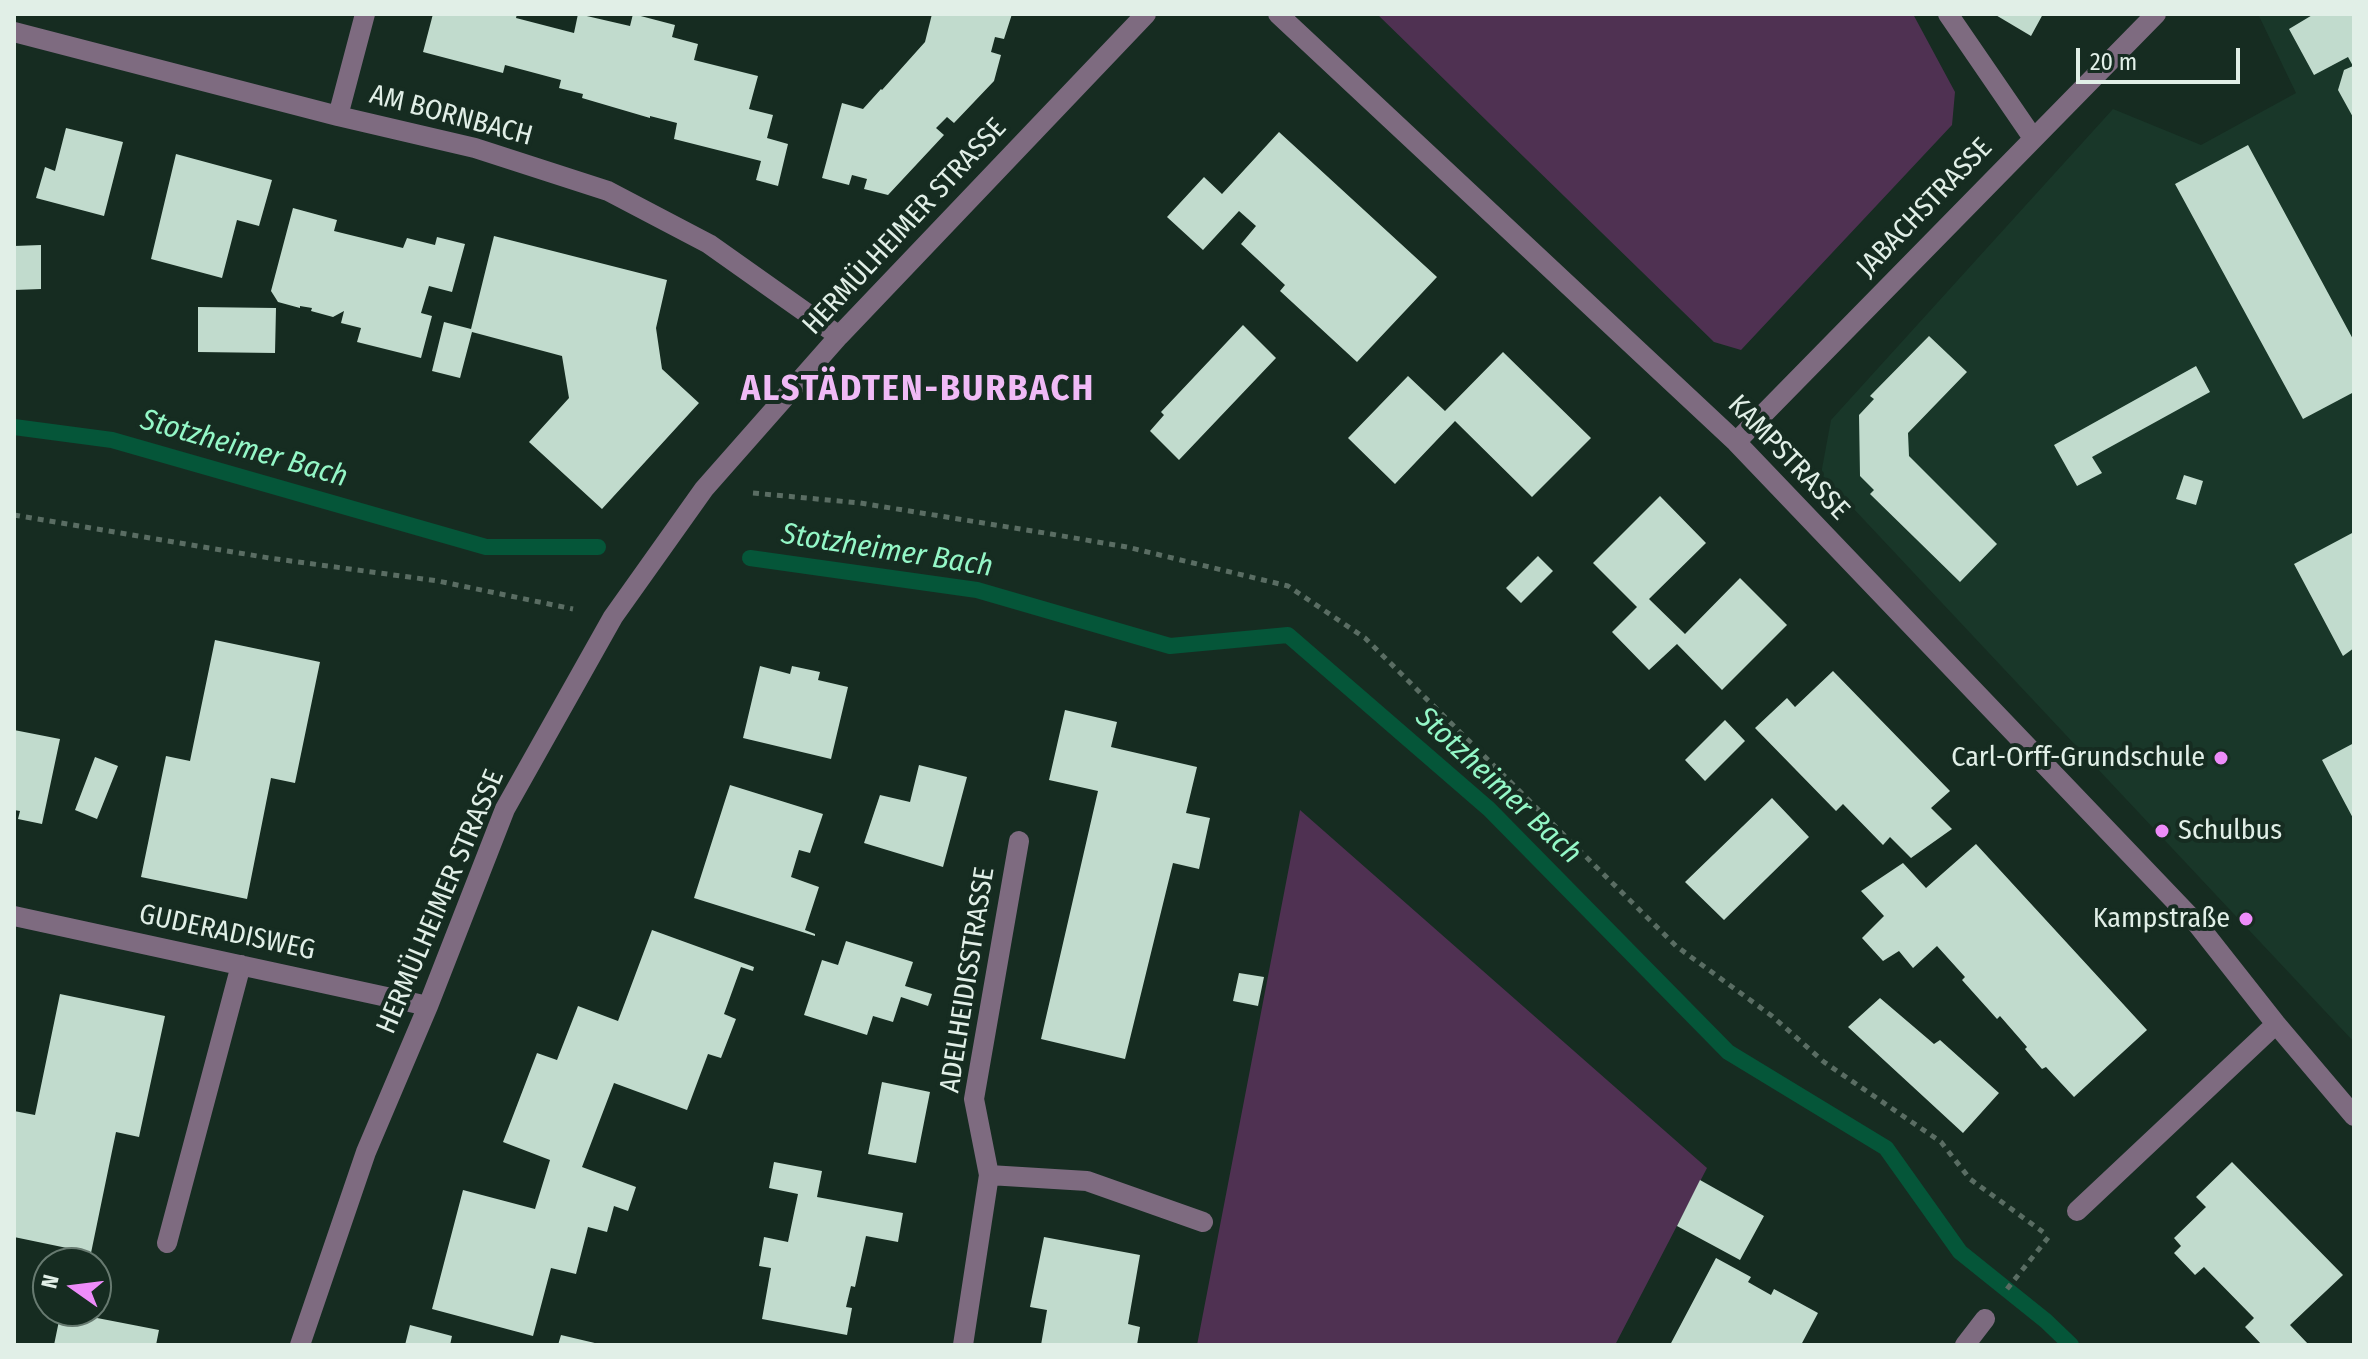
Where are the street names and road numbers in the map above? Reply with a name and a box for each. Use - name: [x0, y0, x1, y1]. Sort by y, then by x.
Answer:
- street label: AM BORNBACH: [366, 78, 536, 154]
- street label: HERMÜLHEIMER STRASSE: [796, 112, 1014, 342]
- street label: JABACHSTRASSE: [1850, 132, 2000, 284]
- street label: KAMPSTRASSE: [1720, 389, 1856, 527]
- street label: HERMÜLHEIMER STRASSE: [370, 765, 512, 1039]
- street label: ADELHEIDISSTRASSE: [934, 865, 1002, 1095]
- street label: GUDERADISWEG: [136, 898, 318, 968]

